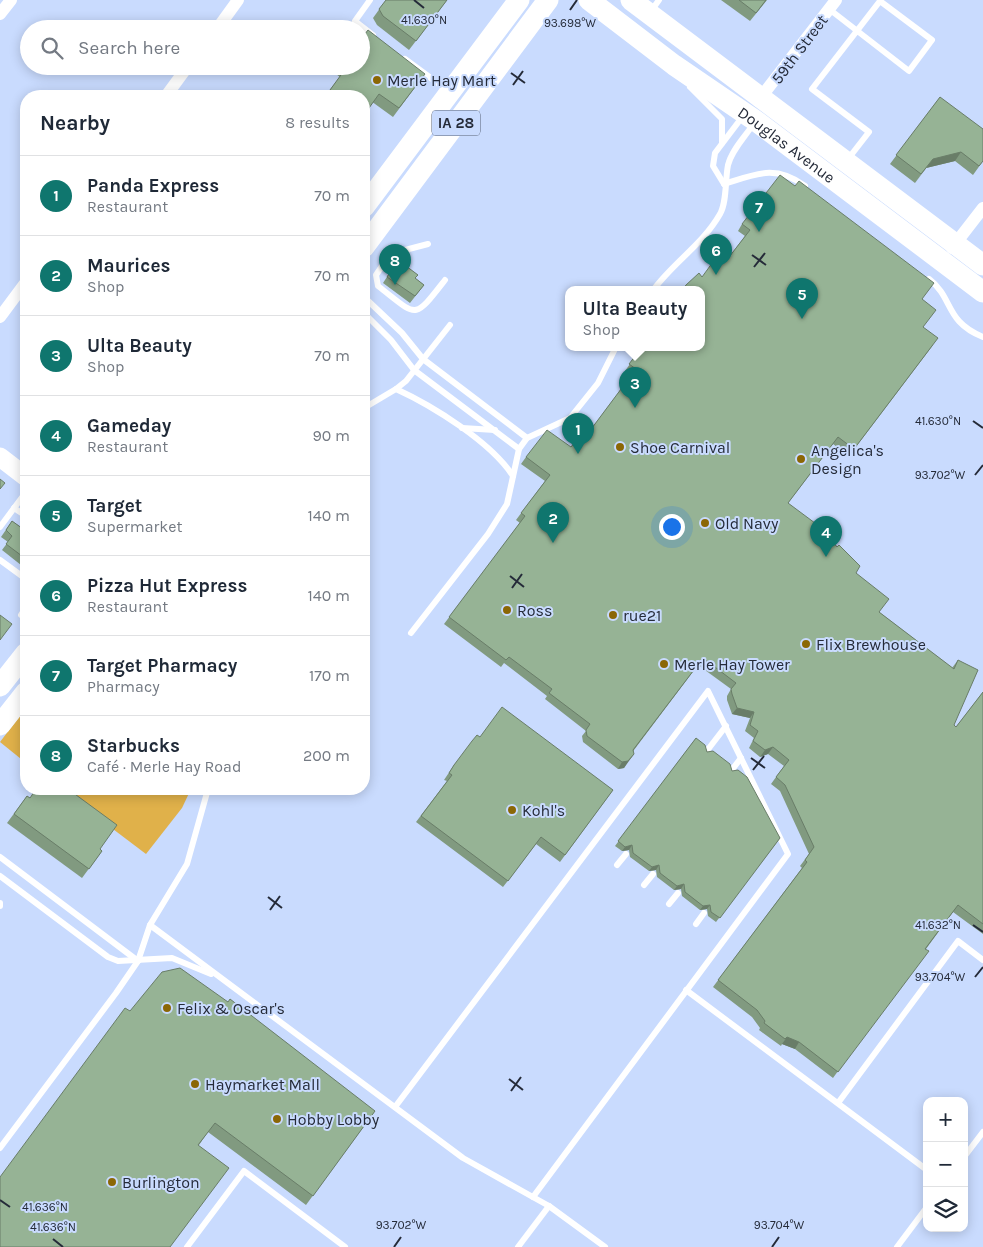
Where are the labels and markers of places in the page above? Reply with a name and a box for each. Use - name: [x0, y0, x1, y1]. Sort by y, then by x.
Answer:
- place label: Merle Hay Mart: [387, 71, 496, 90]
- marker: Merle Hay Mart: [371, 74, 383, 86]
- pin: 7: [743, 191, 775, 232]
- pin: 6: [700, 234, 732, 275]
- pin: 8: [379, 244, 411, 285]
- pin: 5: [786, 278, 818, 319]
- pin: 3: [619, 367, 651, 408]
- pin: 1: [562, 413, 594, 454]
- place label: Shoe Carnival: [630, 438, 730, 457]
- marker: Shoe Carnival: [614, 441, 626, 453]
- place label: Angelica's Design: [811, 441, 884, 478]
- marker: Angelica's Design: [795, 453, 807, 465]
- pin: 2: [537, 502, 569, 543]
- place label: Old Navy: [715, 514, 779, 533]
- pin: 4: [810, 516, 842, 557]
- marker: Old Navy: [699, 517, 711, 529]
- place label: Ross: [517, 601, 552, 620]
- marker: Ross: [501, 604, 513, 616]
- place label: rue21: [623, 606, 661, 625]
- marker: rue21: [607, 609, 619, 621]
- place label: Flix Brewhouse: [816, 635, 926, 654]
- marker: Flix Brewhouse: [800, 638, 812, 650]
- place label: Merle Hay Tower: [674, 655, 790, 674]
- marker: Merle Hay Tower: [658, 658, 670, 670]
- place label: Kohl's: [522, 801, 565, 820]
- marker: Kohl's: [506, 804, 518, 816]
- place label: Felix & Oscar's: [177, 999, 285, 1018]
- marker: Felix & Oscar's: [161, 1002, 173, 1014]
- place label: Haymarket Mall: [205, 1075, 320, 1094]
- marker: Haymarket Mall: [189, 1078, 201, 1090]
- place label: Hobby Lobby: [287, 1110, 380, 1129]
- marker: Hobby Lobby: [271, 1113, 283, 1125]
- place label: Burlington: [122, 1173, 200, 1192]
- marker: Burlington: [106, 1176, 118, 1188]

